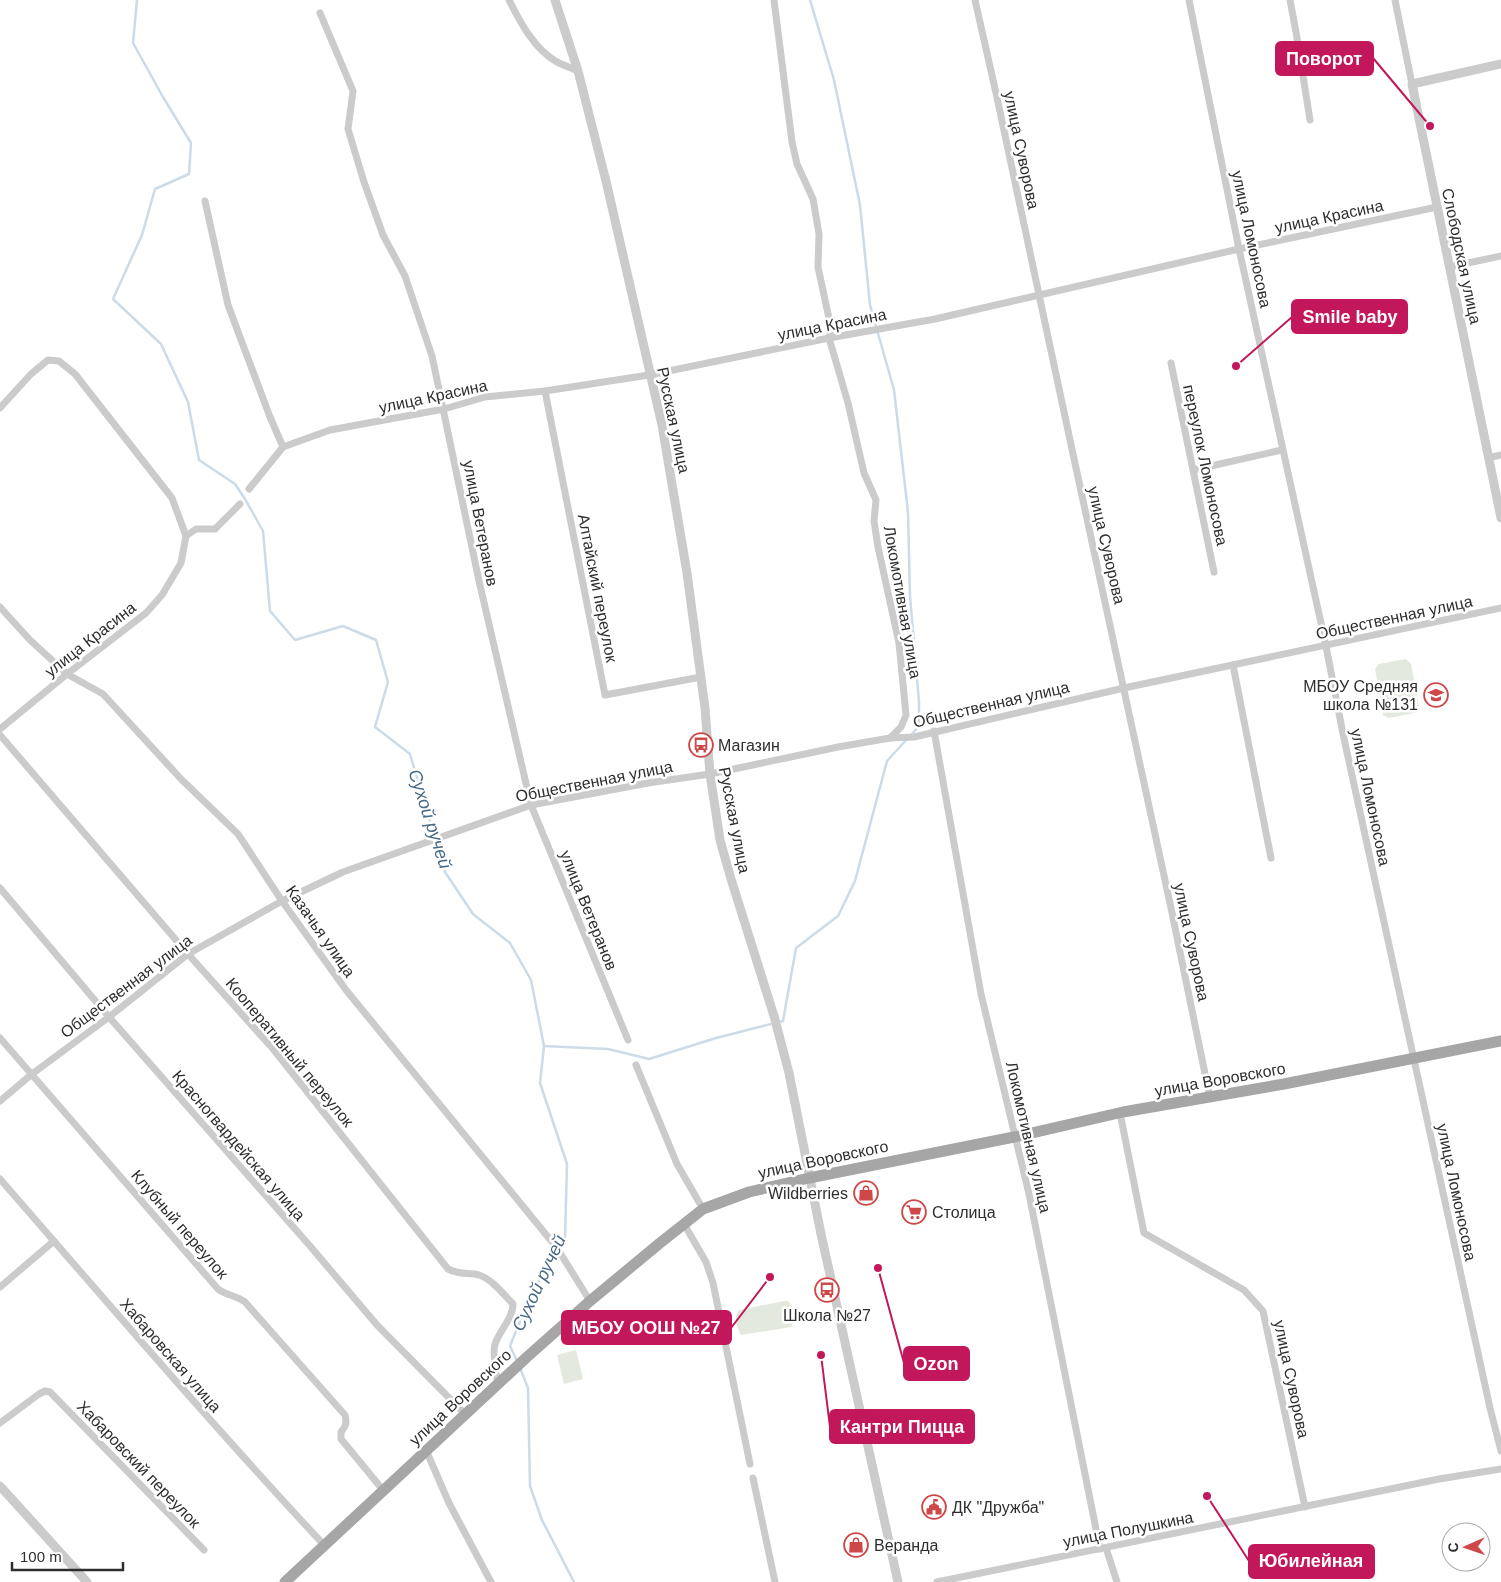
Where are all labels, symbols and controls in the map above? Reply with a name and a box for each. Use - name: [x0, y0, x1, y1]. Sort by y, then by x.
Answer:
- callout: Поворот: [1276, 42, 1373, 75]
- text: Поворот: [1286, 49, 1362, 69]
- street label: улица Суворова: [1001, 90, 1042, 211]
- street label: улица Ломоносова: [1229, 169, 1274, 309]
- street label: Слободская улица: [1439, 187, 1484, 326]
- street label: улица Красина: [1273, 197, 1385, 236]
- callout: Smile baby: [1292, 300, 1407, 333]
- street label: улица Красина: [776, 306, 888, 343]
- text: Smile baby: [1302, 307, 1398, 327]
- street label: Русская улица: [654, 366, 693, 475]
- street label: улица Красина: [377, 377, 489, 416]
- street label: переулок Ломоносова: [1180, 383, 1231, 547]
- street label: улица Ветеранов: [460, 459, 501, 587]
- street label: улица Суворова: [1085, 485, 1128, 606]
- street label: Алтайский переулок: [575, 513, 620, 665]
- street label: Локомотивная улица: [881, 524, 924, 680]
- street label: Общественная улица: [1314, 593, 1474, 642]
- street label: улица Красина: [42, 599, 139, 680]
- street label: Общественная улица: [911, 678, 1071, 731]
- place label: МБОУ Средняя школа №131: [1303, 678, 1418, 713]
- school or university icon: МБОУ Средняя школа №131: [1423, 682, 1449, 708]
- street label: улица Ломоносова: [1348, 727, 1393, 867]
- bus stop icon: Магазин: [688, 732, 714, 758]
- place label: Магазин: [718, 737, 780, 754]
- street label: Общественная улица: [514, 758, 674, 805]
- street label: Русская улица: [716, 766, 753, 875]
- water label: Сухой ручей: [405, 767, 455, 871]
- street label: улица Ветеранов: [557, 848, 620, 973]
- street label: Казачья улица: [283, 882, 358, 980]
- street label: улица Суворова: [1171, 882, 1212, 1003]
- street label: Общественная улица: [57, 931, 195, 1041]
- street label: Кооперативный переулок: [222, 975, 357, 1131]
- street label: Локомотивная улица: [1003, 1060, 1054, 1214]
- street label: улица Воровского: [1153, 1060, 1287, 1099]
- street label: Красногвардейская улица: [169, 1067, 308, 1224]
- street label: улица Ломоносова: [1434, 1122, 1479, 1262]
- street label: улица Воровского: [756, 1137, 890, 1182]
- street label: Клубный переулок: [128, 1167, 232, 1283]
- shop icon: Wildberries: [853, 1180, 879, 1206]
- place label: Wildberries: [768, 1185, 848, 1202]
- supermarket icon: Столица: [901, 1199, 927, 1225]
- place label: Столица: [932, 1204, 996, 1221]
- water label: Сухой ручей: [508, 1232, 570, 1334]
- bus stop icon: Школа №27: [814, 1277, 840, 1303]
- street label: Хабаровская улица: [117, 1295, 225, 1416]
- place label: Школа №27: [783, 1307, 871, 1324]
- callout: МБОУ ООШ №27: [562, 1311, 731, 1344]
- text: МБОУ ООШ №27: [572, 1318, 720, 1338]
- street label: улица Суворова: [1271, 1319, 1312, 1440]
- street label: улица Воровского: [406, 1346, 515, 1449]
- callout: Ozon: [904, 1347, 969, 1380]
- text: Ozon: [914, 1354, 959, 1374]
- street label: Хабаровский переулок: [74, 1398, 204, 1532]
- callout: Кантри Пицца: [830, 1410, 974, 1443]
- text: Кантри Пицца: [840, 1417, 965, 1437]
- public building icon: ДК "Дружба": [921, 1494, 947, 1520]
- place label: ДК "Дружба": [952, 1499, 1044, 1516]
- street label: улица Полушкина: [1062, 1509, 1195, 1550]
- north arrow: [1441, 1522, 1491, 1572]
- shop icon: Веранда: [843, 1532, 869, 1558]
- place label: Веранда: [874, 1537, 939, 1554]
- scale bar: [12, 1540, 124, 1572]
- text: С: [1445, 1542, 1461, 1553]
- callout: Юбилейная: [1249, 1545, 1374, 1578]
- text: 100 m: [20, 1548, 62, 1565]
- text: Юбилейная: [1259, 1551, 1363, 1571]

